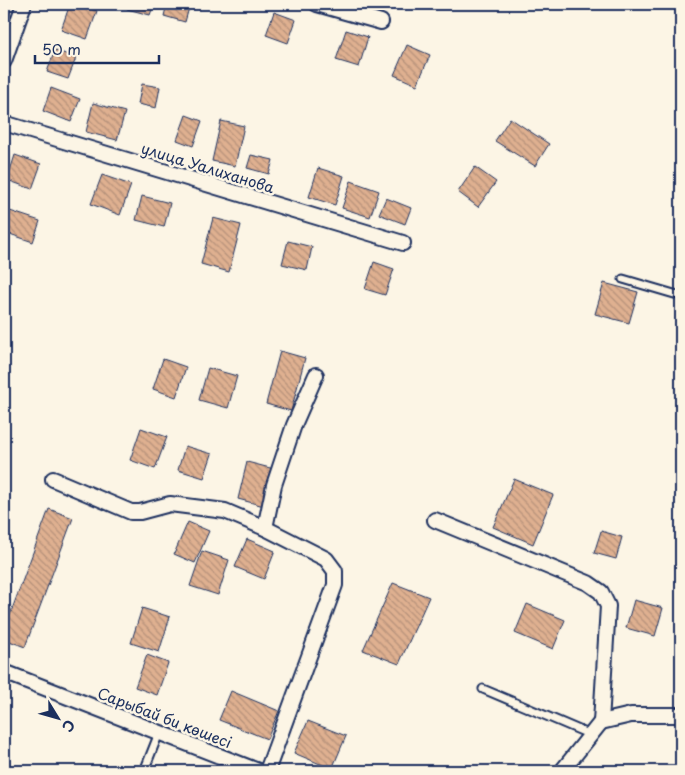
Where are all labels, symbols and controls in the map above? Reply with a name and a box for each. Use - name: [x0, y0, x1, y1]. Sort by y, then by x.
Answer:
- scale bar: [35, 32, 159, 64]
- text: 50 m: [42, 37, 81, 60]
- street label: улица Уалиханова: [139, 136, 278, 198]
- street label: Сарыбай би көшесі: [94, 681, 236, 753]
- north arrow: [32, 692, 82, 742]
- text: С: [57, 716, 80, 737]

